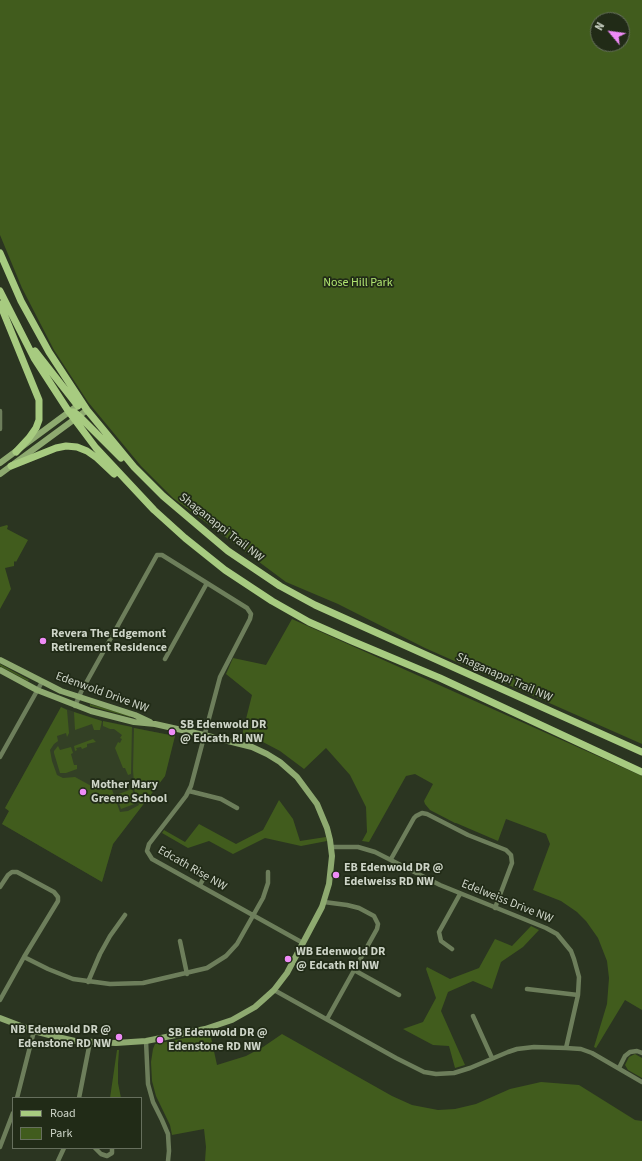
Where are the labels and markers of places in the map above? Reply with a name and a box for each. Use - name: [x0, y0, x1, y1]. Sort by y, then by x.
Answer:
- place label: Revera The Edgemont Retirement Residence: [51, 627, 167, 655]
- marker: Revera The Edgemont Retirement Residence: [38, 636, 48, 646]
- place label: SB Edenwold DR @ Edcath RI NW: [180, 718, 266, 746]
- marker: SB Edenwold DR @ Edcath RI NW: [167, 727, 177, 737]
- place label: Mother Mary Greene School: [91, 778, 167, 806]
- marker: Mother Mary Greene School: [78, 787, 88, 797]
- place label: EB Edenwold DR @ Edelweiss RD NW: [344, 861, 443, 889]
- marker: EB Edenwold DR @ Edelweiss RD NW: [331, 870, 341, 880]
- place label: WB Edenwold DR @ Edcath RI NW: [296, 945, 385, 973]
- marker: WB Edenwold DR @ Edcath RI NW: [283, 954, 293, 964]
- place label: NB Edenwold DR @ Edenstone RD NW: [10, 1023, 111, 1051]
- place label: SB Edenwold DR @ Edenstone RD NW: [168, 1026, 268, 1054]
- marker: NB Edenwold DR @ Edenstone RD NW: [114, 1032, 124, 1042]
- marker: SB Edenwold DR @ Edenstone RD NW: [155, 1035, 165, 1045]

